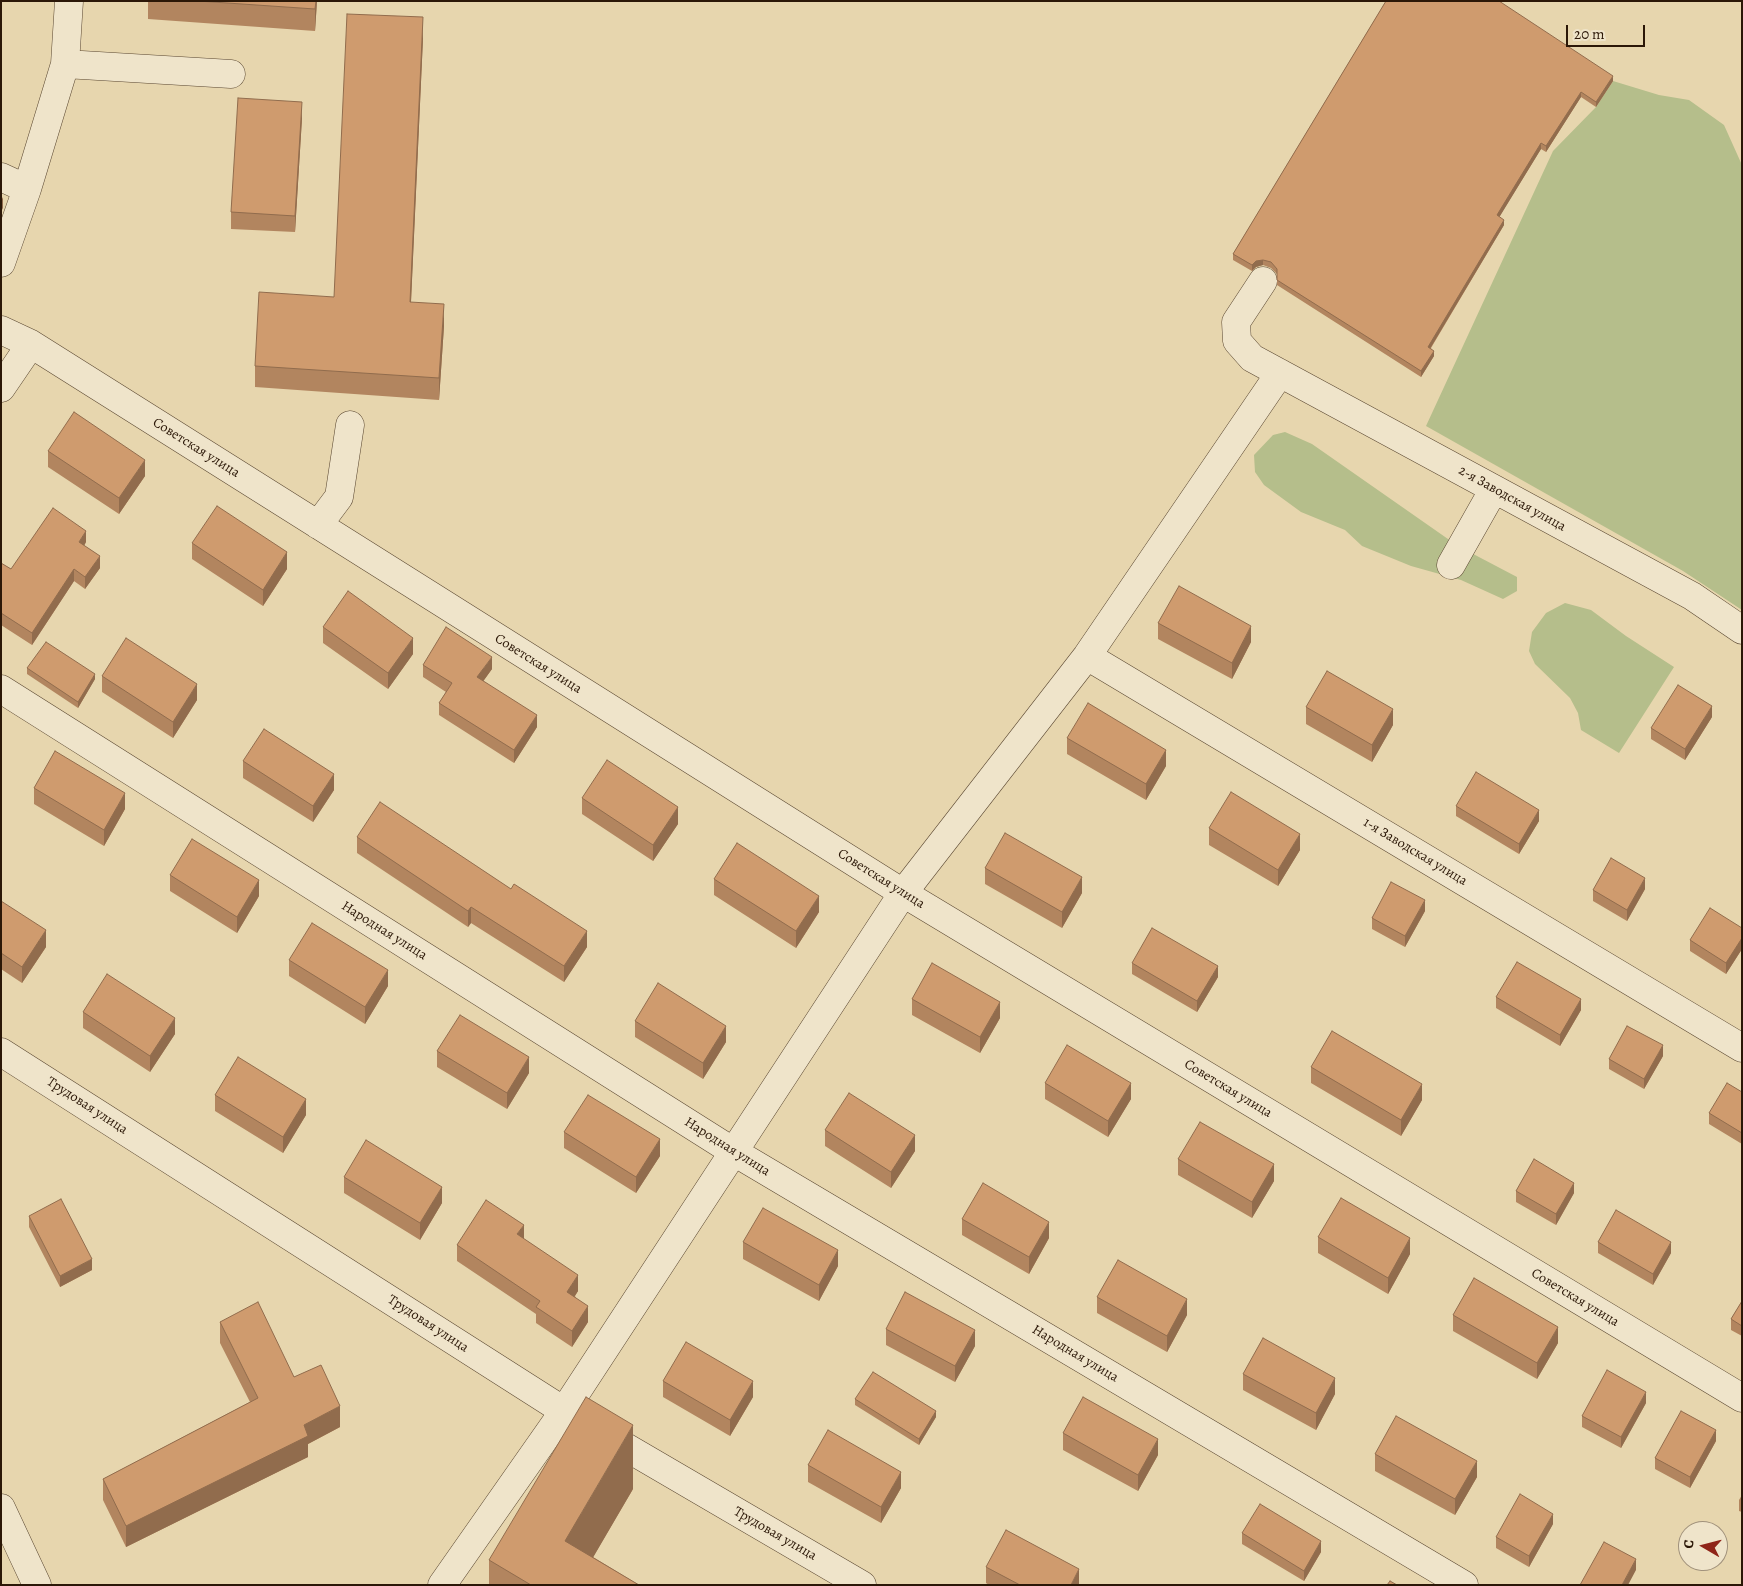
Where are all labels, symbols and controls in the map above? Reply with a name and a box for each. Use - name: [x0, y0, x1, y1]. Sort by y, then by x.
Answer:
- scale bar: [1568, 15, 1647, 47]
- text: 20 m: [1574, 24, 1605, 44]
- street label: Советская улица: [149, 414, 243, 482]
- street label: 2-я Заводская улица: [1455, 462, 1569, 536]
- street label: Советская улица: [491, 630, 585, 698]
- street label: 1-я Заводская улица: [1360, 814, 1470, 890]
- street label: Советская улица: [834, 845, 928, 913]
- street label: Народная улица: [338, 898, 430, 964]
- street label: Советская улица: [1181, 1056, 1275, 1122]
- street label: Трудовая улица: [43, 1074, 131, 1138]
- street label: Народная улица: [681, 1114, 773, 1180]
- street label: Советская улица: [1528, 1265, 1622, 1331]
- street label: Трудовая улица: [384, 1292, 472, 1356]
- street label: Народная улица: [1029, 1322, 1121, 1386]
- street label: Трудовая улица: [731, 1503, 819, 1565]
- north arrow: [1678, 1521, 1728, 1571]
- text: С: [1679, 1538, 1699, 1550]

